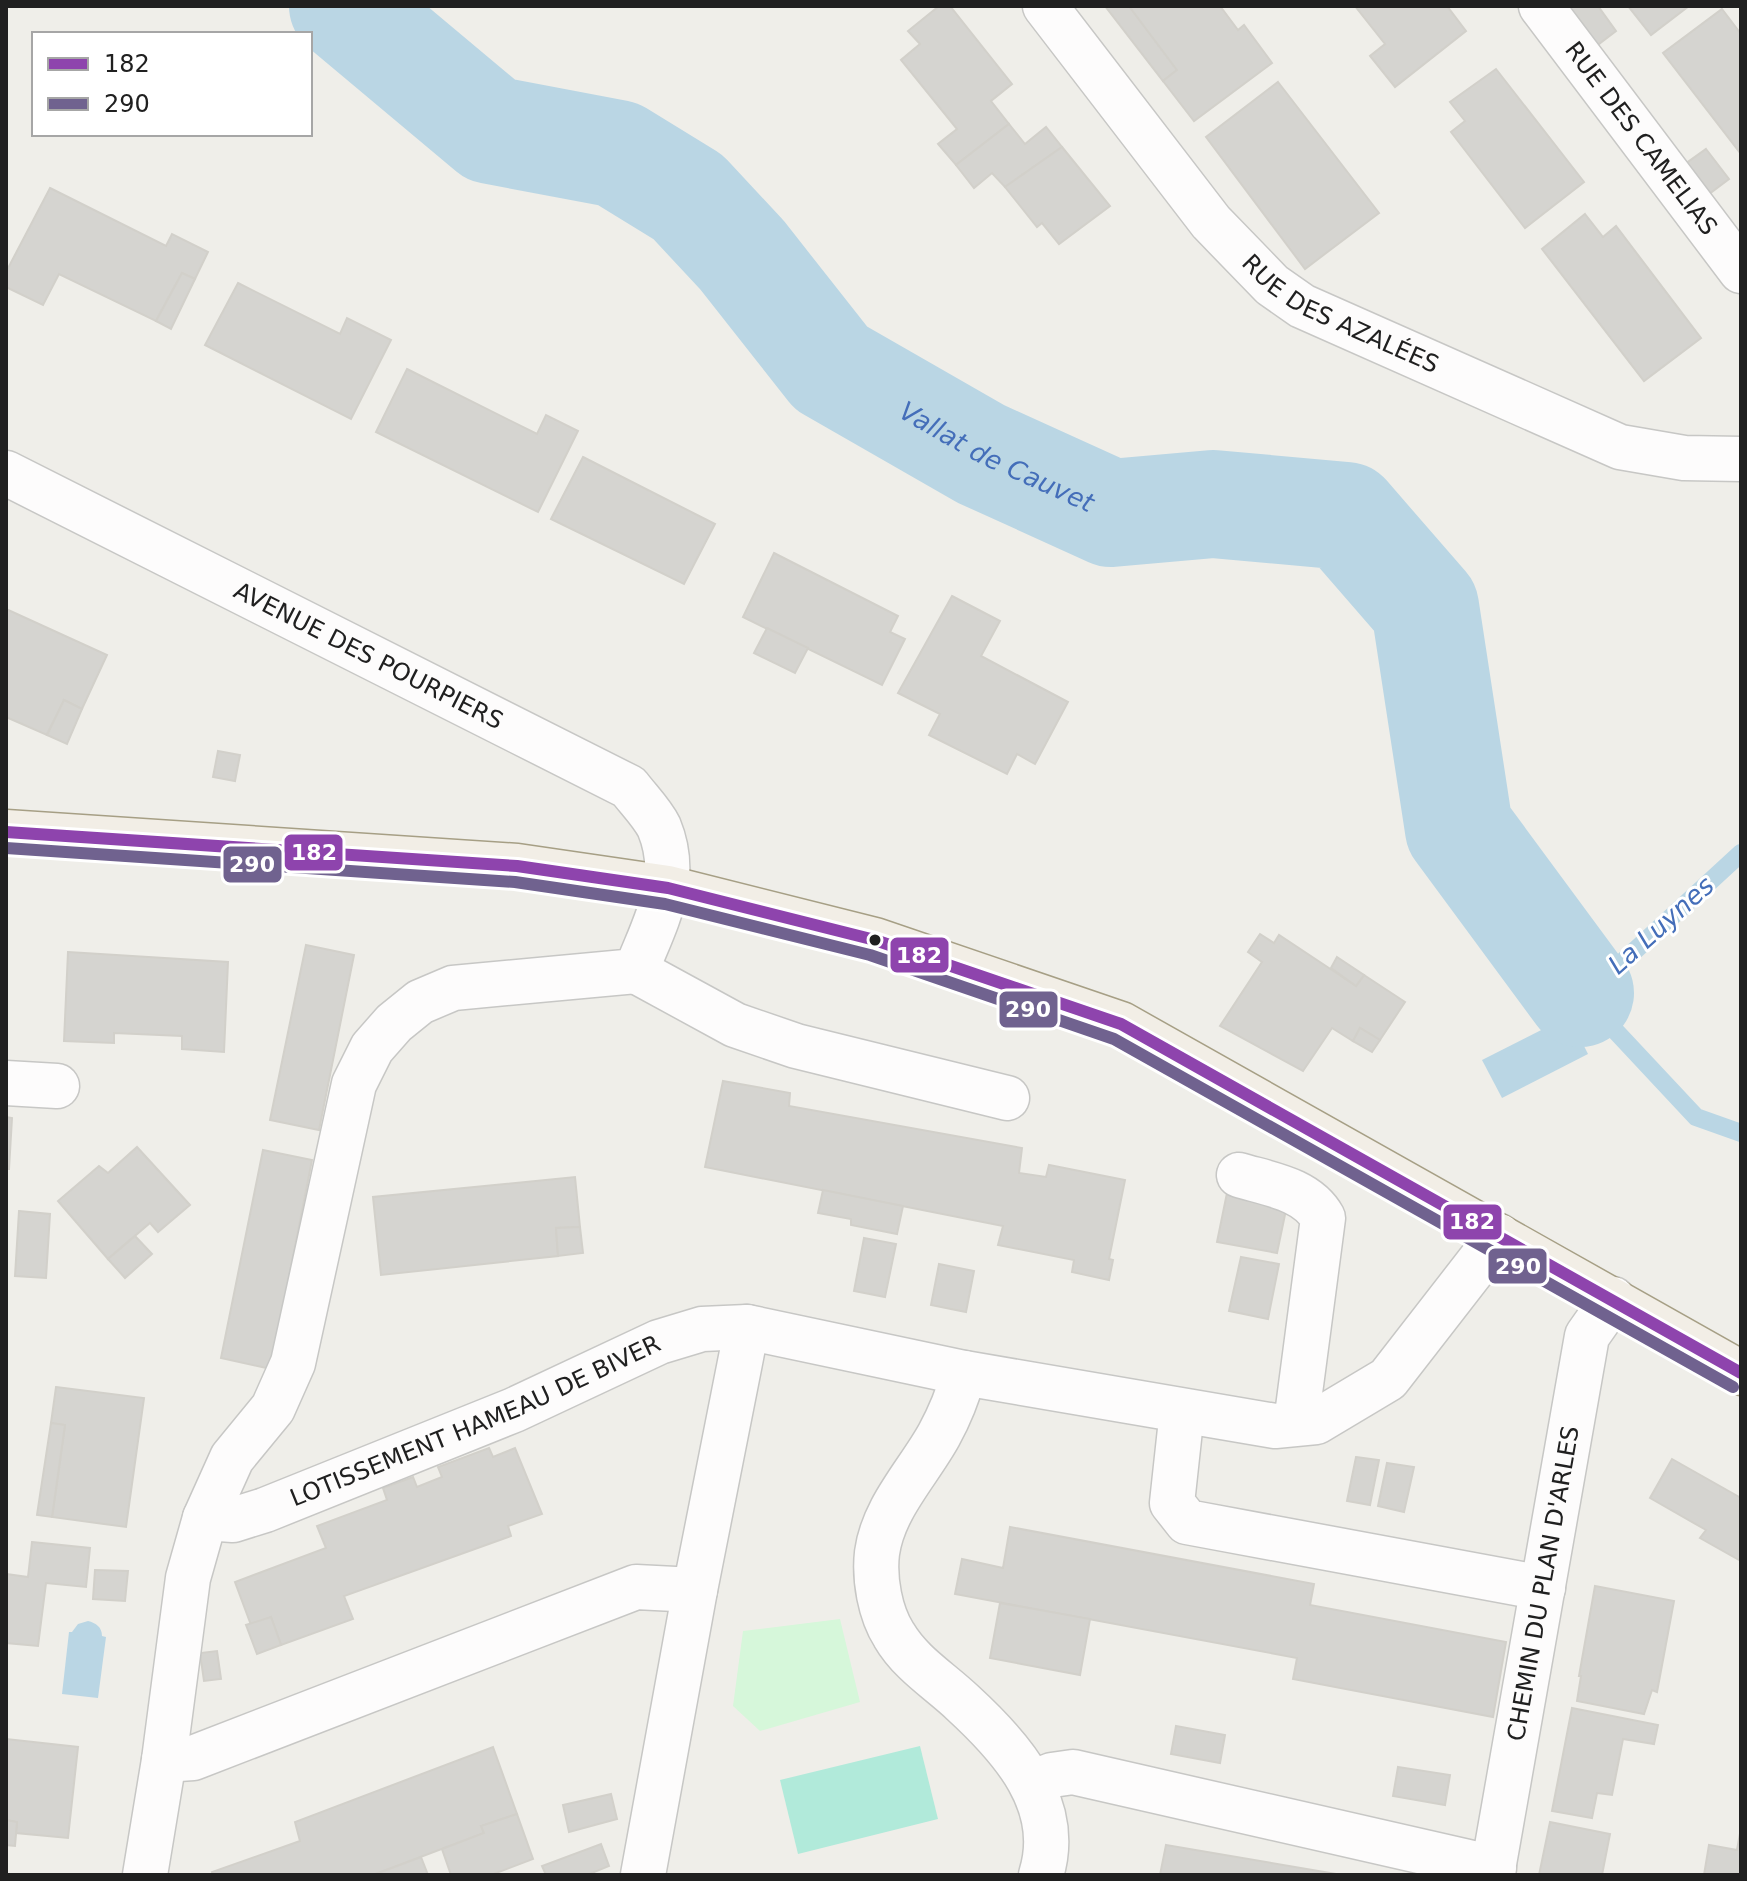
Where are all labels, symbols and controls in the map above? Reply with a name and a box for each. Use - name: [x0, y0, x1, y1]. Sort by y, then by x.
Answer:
- legend: [32, 32, 312, 136]
- street label: RUE DES CAMELIAS: [1559, 36, 1723, 241]
- text: 182: [104, 50, 150, 78]
- text: 290: [104, 90, 150, 118]
- street label: RUE DES AZALÉES: [1236, 249, 1443, 379]
- water label: Vallat de Cauvet: [894, 396, 1099, 519]
- street label: AVENUE DES POURPIERS: [229, 576, 508, 735]
- line badge: 182: [283, 833, 344, 872]
- text: 182: [291, 840, 337, 865]
- line badge: 290: [222, 845, 283, 884]
- text: 290: [229, 852, 275, 877]
- water label: La Luynes: [1602, 870, 1720, 980]
- unlabelled marker: [867, 932, 883, 948]
- line badge: 182: [889, 936, 950, 974]
- text: 182: [896, 943, 942, 968]
- line badge: 290: [998, 990, 1059, 1029]
- text: 290: [1005, 997, 1051, 1022]
- line badge: 182: [1442, 1203, 1503, 1241]
- text: 182: [1449, 1209, 1495, 1234]
- line badge: 290: [1487, 1247, 1548, 1285]
- text: 290: [1495, 1254, 1541, 1279]
- street label: LOTISSEMENT HAMEAU DE BIVER: [286, 1329, 665, 1512]
- street label: CHEMIN DU PLAN D'ARLES: [1502, 1424, 1585, 1743]

